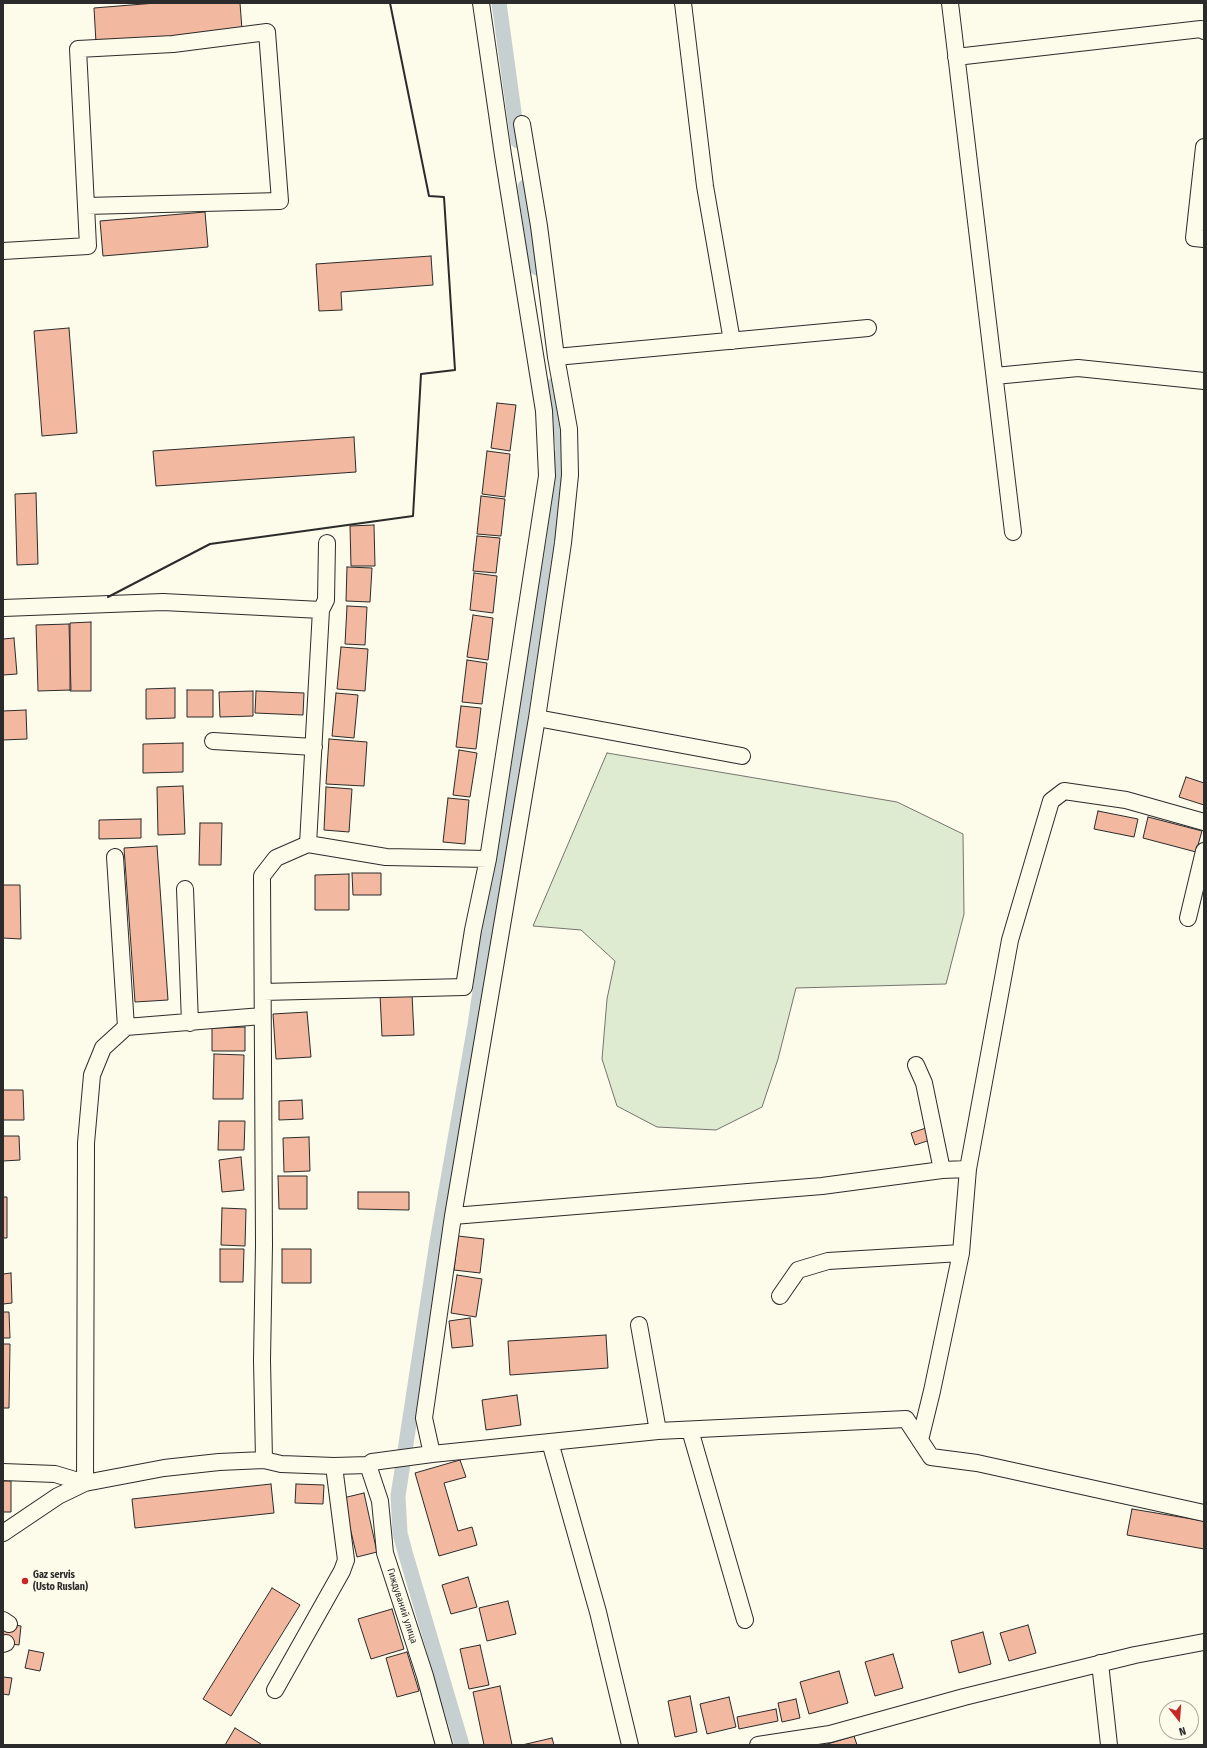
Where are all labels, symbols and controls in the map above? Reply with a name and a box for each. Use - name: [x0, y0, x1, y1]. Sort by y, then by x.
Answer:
- street label: Гиждуваний улица: [384, 1567, 420, 1645]
- place label: Gaz servis (Usto Ruslan): [33, 1569, 88, 1592]
- marker: Gaz servis (Usto Ruslan): [20, 1576, 30, 1586]
- north arrow: [1159, 1700, 1199, 1740]
- text: N: [1177, 1724, 1187, 1738]

